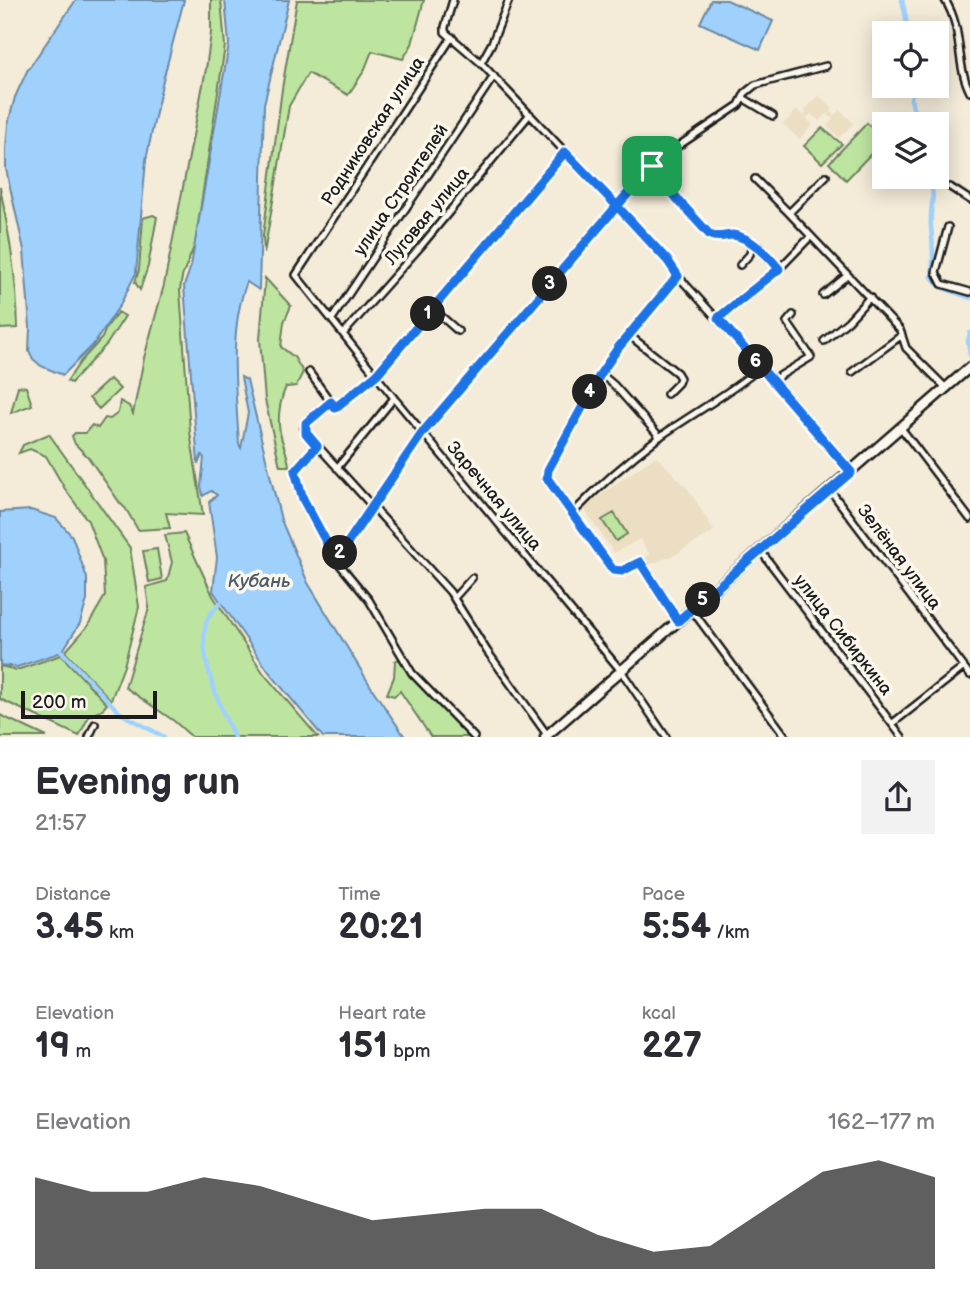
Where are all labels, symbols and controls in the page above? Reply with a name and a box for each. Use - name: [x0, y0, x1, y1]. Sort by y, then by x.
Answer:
- map controls: [872, 21, 949, 189]
- button: locate: [872, 21, 949, 98]
- street label: Родниковская улица: [317, 52, 429, 209]
- button: layers: [872, 112, 949, 189]
- street label: улица Строителей: [349, 120, 453, 260]
- pin: [622, 136, 682, 196]
- icon: arrive: [633, 147, 671, 185]
- street label: Луговая улица: [380, 163, 474, 270]
- pin: 3: [532, 266, 568, 302]
- text: 3: [544, 272, 555, 295]
- pin: 1: [410, 296, 446, 332]
- text: 1: [424, 302, 432, 325]
- pin: 6: [738, 344, 774, 380]
- text: 6: [750, 350, 761, 373]
- pin: 4: [572, 374, 608, 410]
- text: 4: [584, 380, 595, 403]
- street label: Заречная улица: [442, 437, 546, 555]
- street label: Зелёная улица: [853, 500, 946, 614]
- pin: 2: [322, 536, 358, 570]
- text: 2: [334, 541, 345, 564]
- water label: Кубань: [228, 570, 290, 593]
- street label: улица Сибиркина: [789, 570, 897, 700]
- pin: 5: [686, 582, 720, 618]
- text: 5: [697, 588, 708, 611]
- scale bar: [21, 688, 158, 720]
- text: 200 m: [32, 691, 86, 714]
- text: Evening run: [35, 760, 240, 805]
- button: share: [861, 760, 935, 834]
- text: 21:57: [35, 809, 86, 837]
- text: Distance: [35, 883, 111, 906]
- text: Time: [338, 883, 380, 906]
- text: Pace: [642, 883, 685, 906]
- text: 3.45: [35, 906, 104, 949]
- text: 20:21: [338, 906, 424, 949]
- text: 5:54: [642, 906, 711, 949]
- text: km: [104, 921, 134, 944]
- text: /km: [711, 921, 750, 944]
- text: Elevation: [35, 1002, 114, 1025]
- text: Heart rate: [338, 1002, 426, 1025]
- text: kcal: [642, 1002, 676, 1025]
- text: 19: [35, 1025, 70, 1068]
- text: 151: [338, 1025, 388, 1068]
- text: 227: [642, 1025, 702, 1068]
- text: m: [70, 1040, 91, 1063]
- text: bpm: [388, 1040, 431, 1063]
- text: Elevation: [35, 1108, 131, 1136]
- text: 162–177 m: [828, 1108, 935, 1136]

